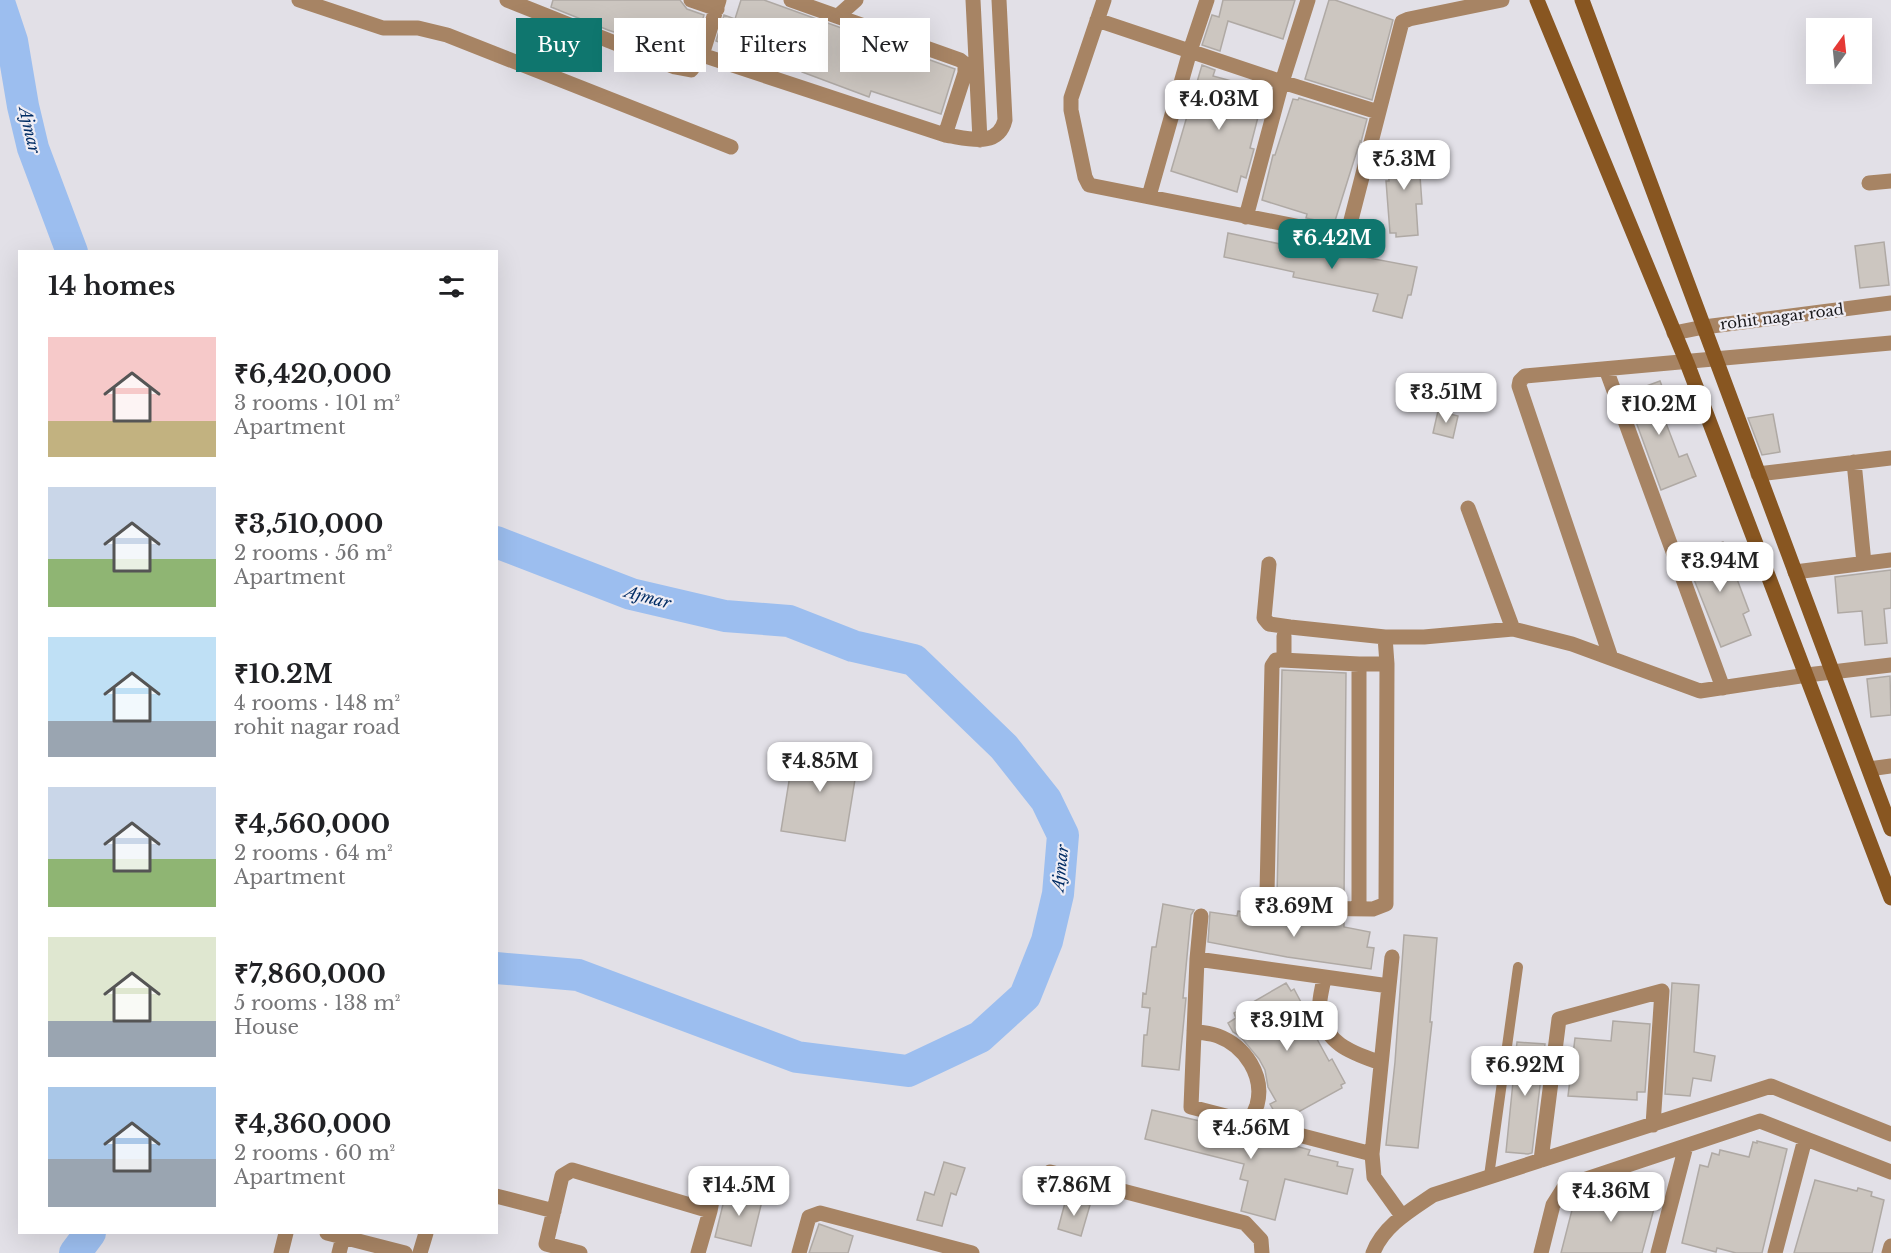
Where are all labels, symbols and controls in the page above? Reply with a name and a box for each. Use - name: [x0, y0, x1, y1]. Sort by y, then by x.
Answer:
- chip: Buy: [516, 18, 602, 72]
- chip: Rent: [614, 18, 706, 72]
- chip: Filters: [718, 18, 828, 72]
- chip: New: [840, 18, 930, 72]
- north arrow: [1806, 18, 1872, 84]
- map controls: [1806, 18, 1872, 84]
- pin: ₹4.03M: [1170, 80, 1268, 131]
- text: ₹4.03M: [1179, 87, 1259, 111]
- water label: Ajmar: [15, 103, 45, 156]
- pin: ₹5.3M: [1362, 140, 1446, 191]
- text: ₹5.3M: [1372, 147, 1436, 171]
- pin: ₹6.42M: [1283, 219, 1381, 270]
- text: ₹6.42M: [1292, 226, 1372, 250]
- text: 14 homes: [48, 270, 175, 302]
- icon: filters: [435, 270, 468, 303]
- street label: rohit nagar road: [1719, 299, 1845, 334]
- text: ₹6,420,000: [234, 358, 392, 390]
- icon: home: [96, 361, 168, 433]
- pin: ₹3.51M: [1397, 373, 1495, 424]
- text: ₹3.51M: [1410, 380, 1482, 404]
- pin: ₹10.2M: [1610, 385, 1708, 436]
- text: 3 rooms · 101 m²: [234, 391, 400, 415]
- text: ₹10.2M: [1621, 392, 1697, 416]
- text: Apartment: [234, 415, 345, 439]
- text: ₹3,510,000: [234, 508, 383, 540]
- icon: home: [96, 511, 168, 583]
- text: 2 rooms · 56 m²: [234, 541, 392, 565]
- pin: ₹3.94M: [1671, 542, 1769, 593]
- text: ₹3.94M: [1680, 549, 1760, 573]
- text: Apartment: [234, 565, 345, 589]
- water label: Ajmar: [621, 581, 674, 613]
- text: ₹10.2M: [234, 658, 333, 690]
- icon: home: [96, 661, 168, 733]
- text: 4 rooms · 148 m²: [234, 691, 400, 715]
- text: rohit nagar road: [234, 715, 400, 739]
- pin: ₹4.85M: [771, 742, 869, 793]
- text: ₹4.85M: [781, 749, 859, 773]
- text: ₹4,560,000: [234, 808, 390, 840]
- icon: home: [96, 811, 168, 883]
- text: 2 rooms · 64 m²: [234, 841, 393, 865]
- water label: Ajmar: [1047, 843, 1072, 894]
- text: Apartment: [234, 865, 345, 889]
- pin: ₹3.69M: [1245, 887, 1343, 938]
- text: ₹3.69M: [1255, 894, 1333, 918]
- text: ₹7,860,000: [234, 958, 386, 990]
- icon: home: [96, 961, 168, 1033]
- text: 5 rooms · 138 m²: [234, 991, 401, 1015]
- pin: ₹3.91M: [1238, 1001, 1336, 1052]
- text: ₹3.91M: [1250, 1008, 1324, 1032]
- text: House: [234, 1015, 299, 1039]
- pin: ₹6.92M: [1476, 1046, 1574, 1097]
- text: ₹6.92M: [1485, 1053, 1565, 1077]
- text: ₹4,360,000: [234, 1108, 391, 1140]
- pin: ₹4.56M: [1202, 1109, 1300, 1160]
- icon: home: [96, 1111, 168, 1183]
- text: ₹4.56M: [1212, 1116, 1290, 1140]
- text: 2 rooms · 60 m²: [234, 1141, 395, 1165]
- text: Apartment: [234, 1165, 345, 1189]
- pin: ₹14.5M: [690, 1166, 788, 1217]
- pin: ₹7.86M: [1025, 1166, 1123, 1217]
- pin: ₹4.36M: [1562, 1172, 1660, 1223]
- text: ₹14.5M: [702, 1173, 776, 1197]
- text: ₹7.86M: [1037, 1173, 1111, 1197]
- text: ₹4.36M: [1571, 1179, 1651, 1203]

